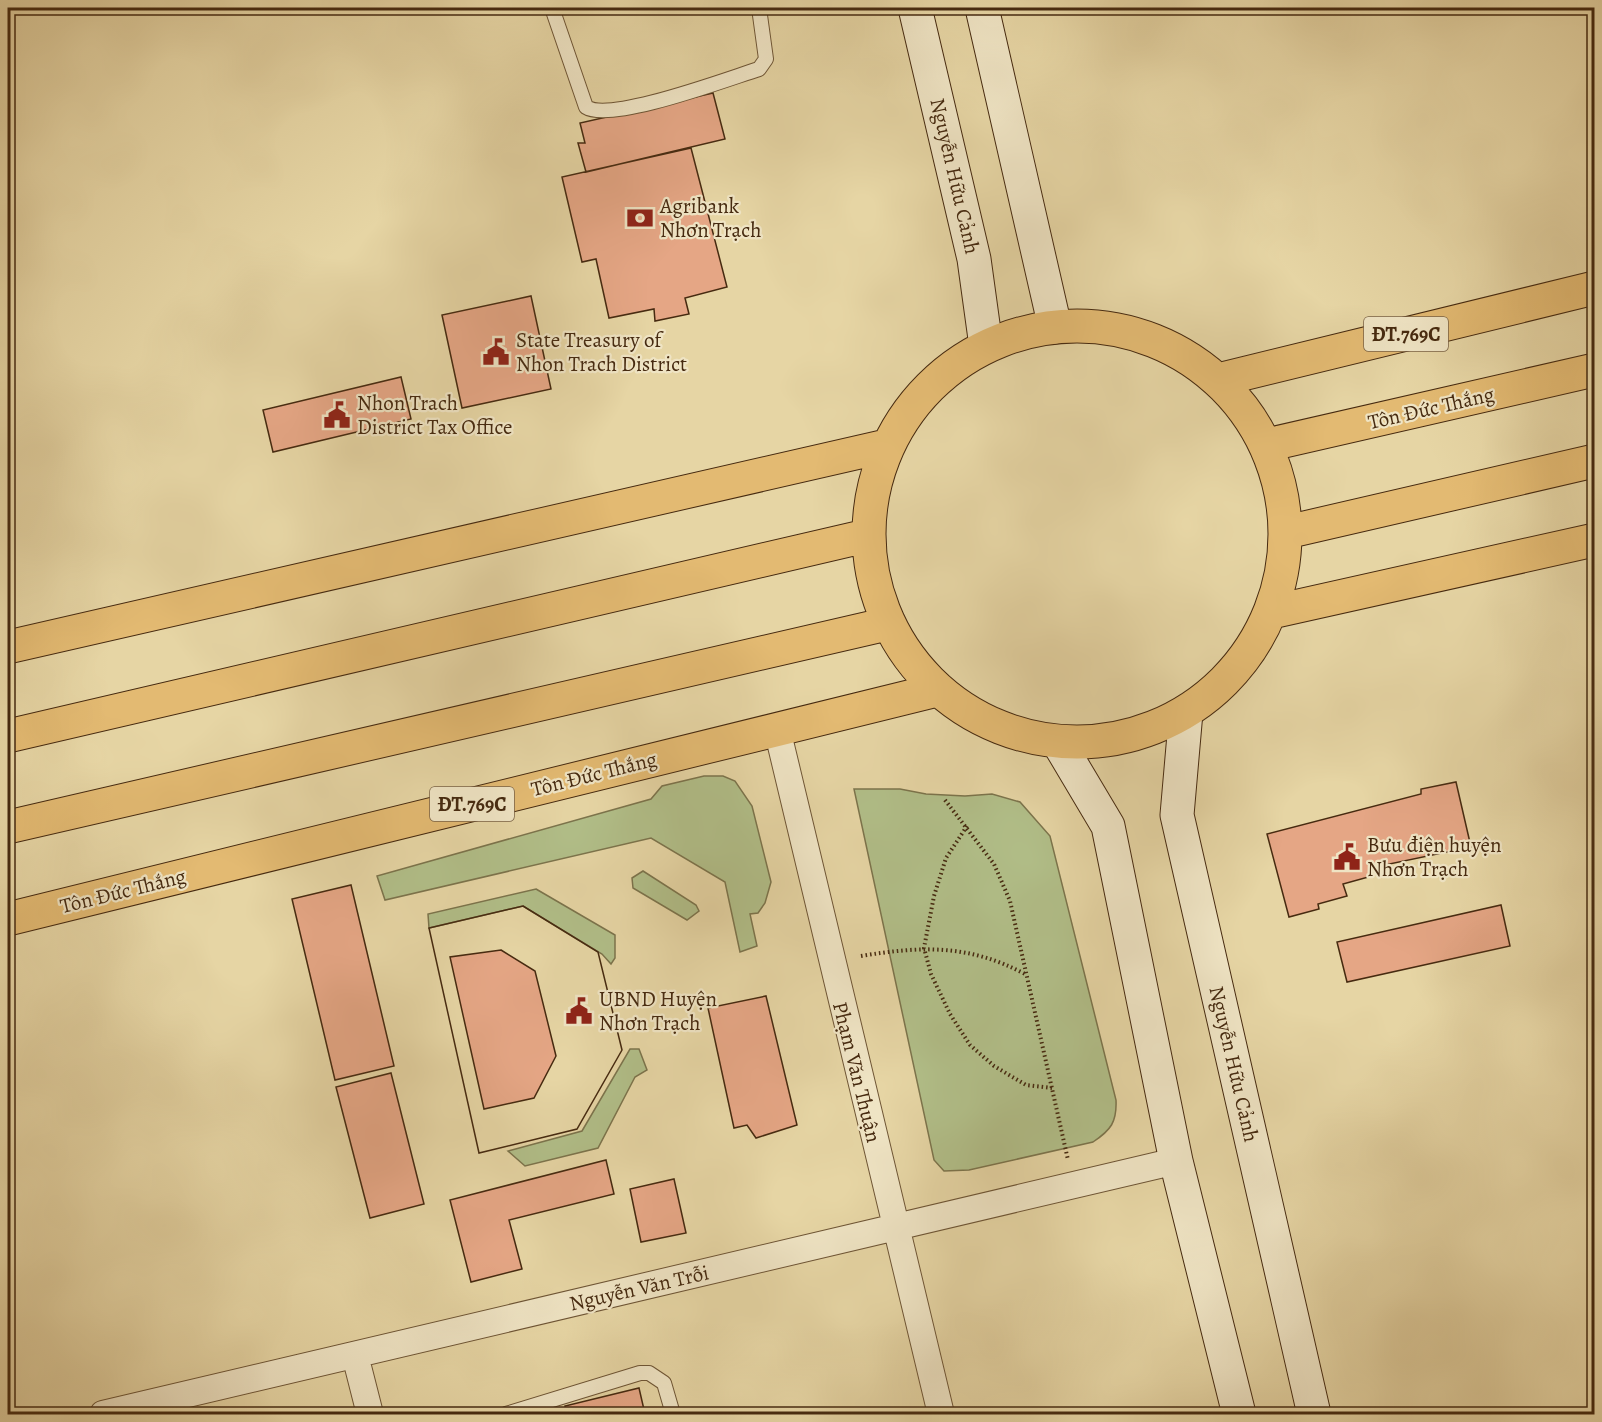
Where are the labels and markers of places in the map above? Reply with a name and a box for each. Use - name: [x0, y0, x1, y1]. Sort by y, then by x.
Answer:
- place label: Agribank Nhơn Trạch: [659, 192, 761, 244]
- bank icon: Agribank Nhơn Trạch: [625, 203, 655, 233]
- place label: State Treasury of Nhon Trach District: [516, 326, 687, 378]
- public building icon: State Treasury of Nhon Trach District: [481, 337, 511, 367]
- place label: Nhon Trach District Tax Office: [357, 389, 513, 441]
- public building icon: Nhon Trach District Tax Office: [322, 400, 352, 430]
- place label: Bưu điện huyện Nhơn Trạch: [1367, 831, 1501, 883]
- public building icon: Bưu điện huyện Nhơn Trạch: [1332, 842, 1362, 872]
- place label: UBND Huyện Nhơn Trạch: [599, 985, 717, 1037]
- public building icon: UBND Huyện Nhơn Trạch: [564, 996, 594, 1026]

